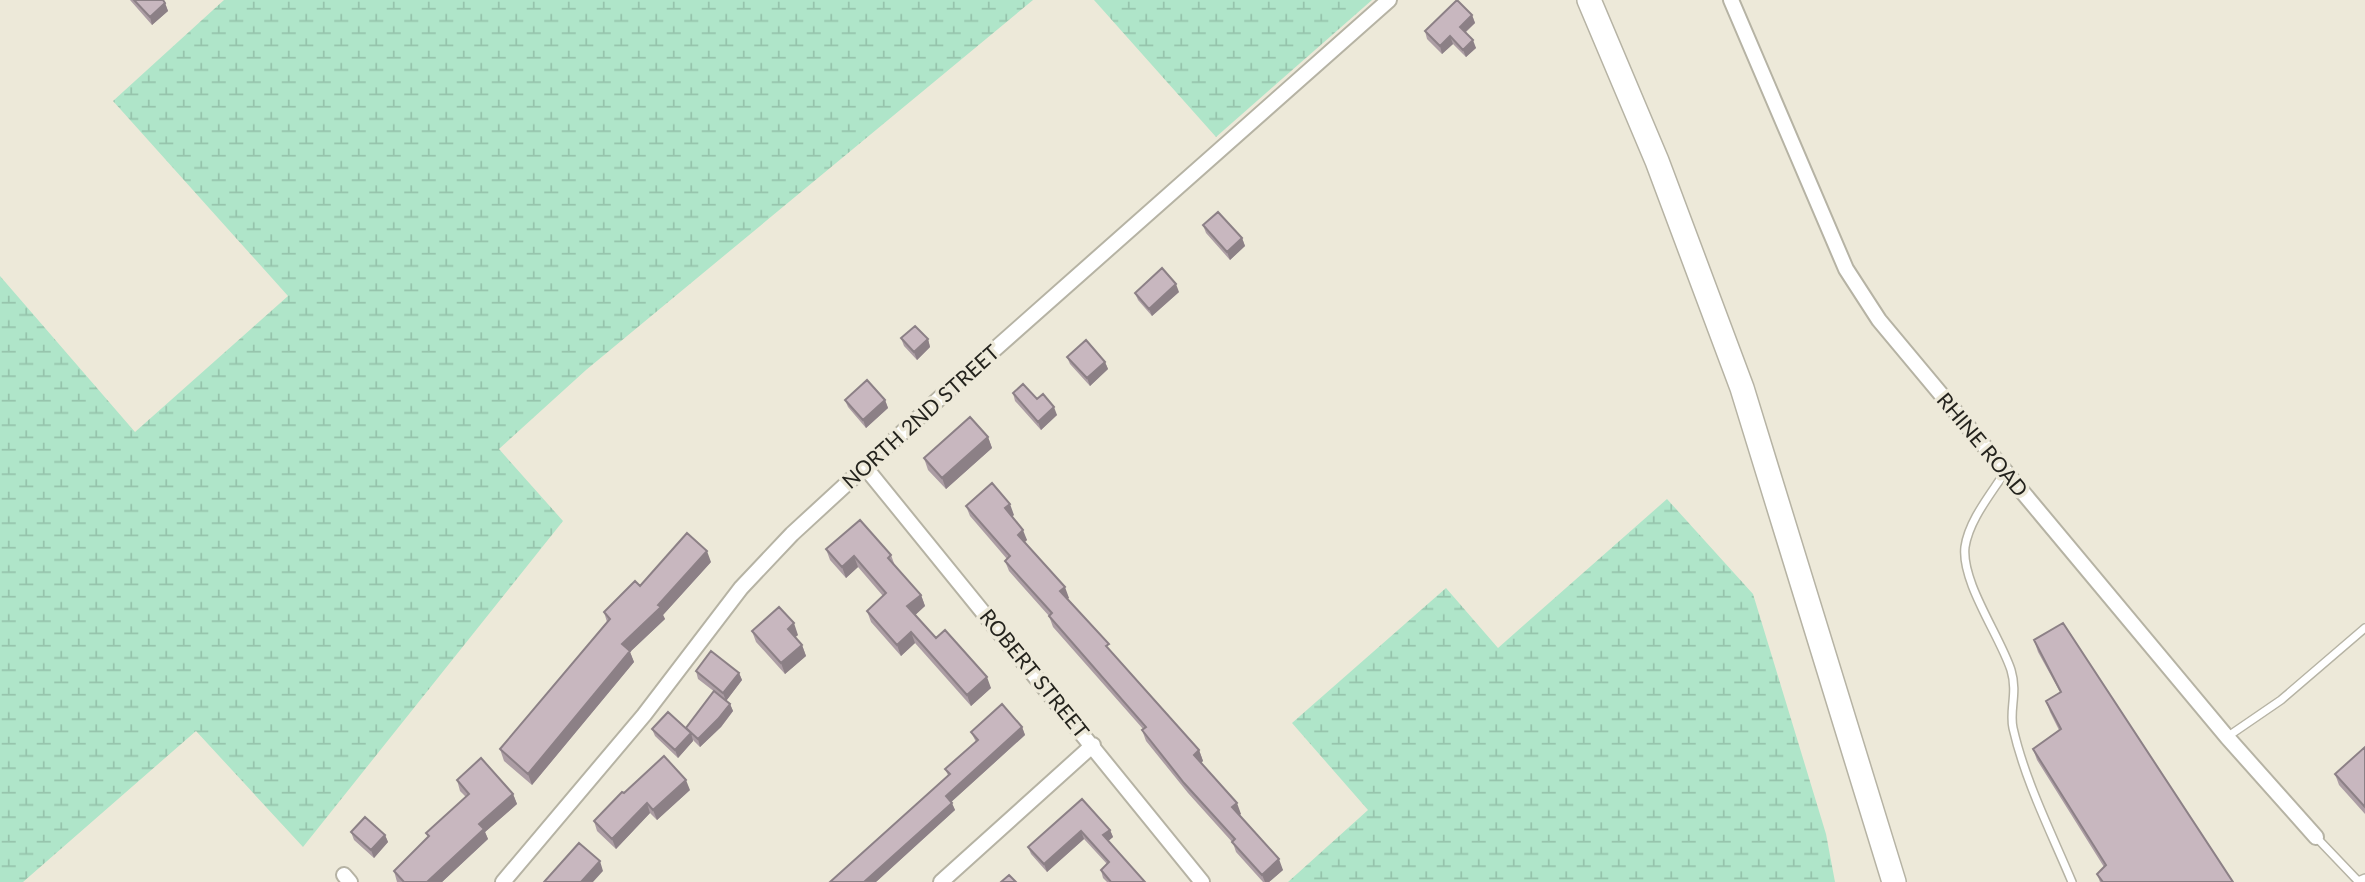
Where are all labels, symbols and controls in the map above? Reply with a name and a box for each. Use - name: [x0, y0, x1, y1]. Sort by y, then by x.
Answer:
- street label: NORTH 2ND STREET: [836, 338, 1004, 493]
- street label: RHINE ROAD: [1932, 387, 2034, 501]
- street label: ROBERT STREET: [975, 603, 1095, 743]

